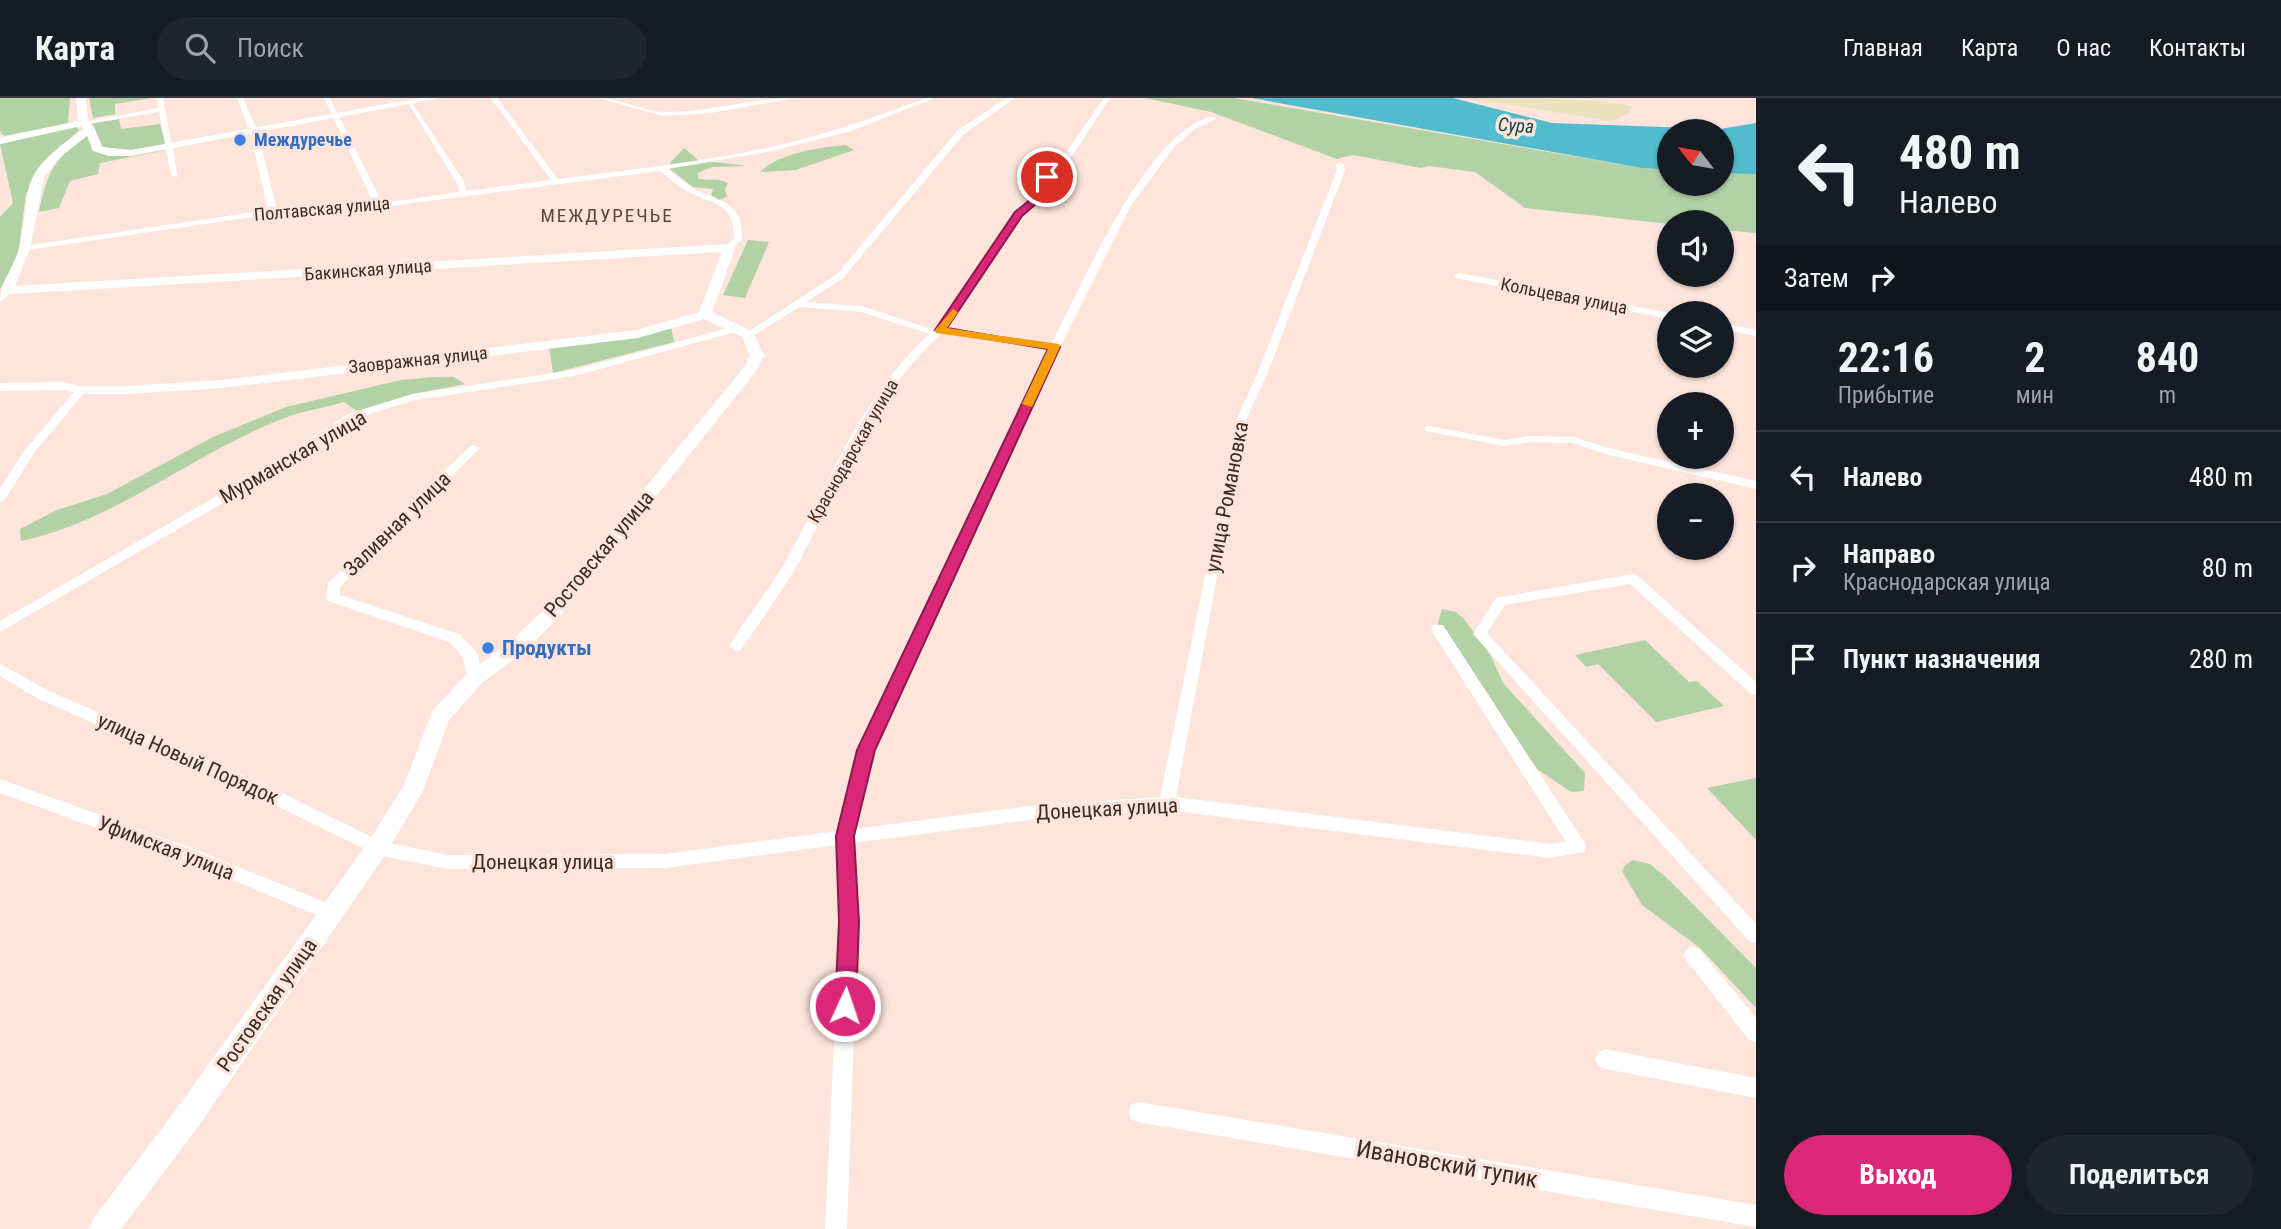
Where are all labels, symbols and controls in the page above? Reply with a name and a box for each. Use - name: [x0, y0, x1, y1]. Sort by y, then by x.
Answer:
- search box: [157, 17, 647, 80]
- text: Карта: [35, 29, 115, 68]
- icon: search: [181, 29, 219, 67]
- text: Поиск: [237, 33, 304, 63]
- text: Главная: [1843, 34, 1923, 62]
- text: Карта: [1961, 34, 2018, 62]
- text: О нас: [2056, 34, 2111, 62]
- text: Контакты: [2149, 34, 2246, 62]
- water label: Сура: [1497, 113, 1535, 138]
- north arrow: [1657, 119, 1734, 196]
- map controls: [1657, 119, 1734, 560]
- text: 480 m: [1899, 124, 2021, 181]
- icon: left: [1784, 126, 1875, 217]
- place label: Междуречье: [254, 129, 352, 150]
- marker: Междуречье: [232, 132, 248, 148]
- pin: [1017, 147, 1077, 207]
- icon: arrive: [1028, 158, 1066, 196]
- text: Налево: [1899, 183, 1998, 221]
- street label: Полтавская улица: [253, 192, 391, 225]
- district label: МЕЖДУРЕЧЬЕ: [540, 204, 674, 227]
- button: sound: [1657, 210, 1734, 287]
- street label: Бакинская улица: [304, 255, 432, 284]
- icon: right: [1863, 259, 1901, 297]
- text: Затем: [1784, 263, 1849, 293]
- street label: Кольцевая улица: [1499, 273, 1629, 318]
- button: layers: [1657, 301, 1734, 378]
- text: 22:16: [1838, 333, 1934, 382]
- text: 2: [2024, 333, 2045, 382]
- text: 840: [2136, 333, 2199, 382]
- street label: Заовражная улица: [347, 342, 488, 377]
- street label: Краснодарская улица: [803, 375, 902, 526]
- text: Прибытие: [1838, 382, 1934, 409]
- text: мин: [2016, 382, 2054, 409]
- text: m: [2159, 382, 2176, 409]
- button: +: [1657, 392, 1734, 469]
- street label: Мурманская улица: [216, 405, 370, 509]
- street label: улица Романовка: [1201, 419, 1253, 575]
- icon: left: [1784, 458, 1822, 496]
- text: Налево: [1843, 462, 1923, 492]
- text: 480 m: [2189, 462, 2253, 492]
- street label: Заливная улица: [339, 467, 455, 581]
- button: −: [1657, 483, 1734, 560]
- street label: Ростовская улица: [539, 486, 659, 622]
- text: Направо: [1843, 539, 1935, 569]
- icon: right: [1784, 549, 1822, 587]
- text: 80 m: [2202, 553, 2253, 583]
- text: Краснодарская улица: [1843, 569, 2050, 596]
- place label: Продукты: [502, 636, 592, 660]
- marker: Продукты: [480, 640, 496, 656]
- icon: arrive: [1784, 640, 1822, 678]
- text: Пункт назначения: [1843, 644, 2041, 674]
- text: 280 m: [2189, 644, 2253, 674]
- street label: улица Новый Порядок: [94, 708, 282, 810]
- street label: Донецкая улица: [1036, 793, 1178, 825]
- street label: Уфимская улица: [95, 811, 237, 885]
- street label: Донецкая улица: [472, 850, 614, 874]
- street label: Ростовская улица: [212, 934, 322, 1076]
- position arrow: [808, 969, 882, 1043]
- street label: Ивановский тупик: [1354, 1134, 1540, 1194]
- button: Выход: [1784, 1135, 2012, 1215]
- button: Поделиться: [2026, 1135, 2253, 1215]

